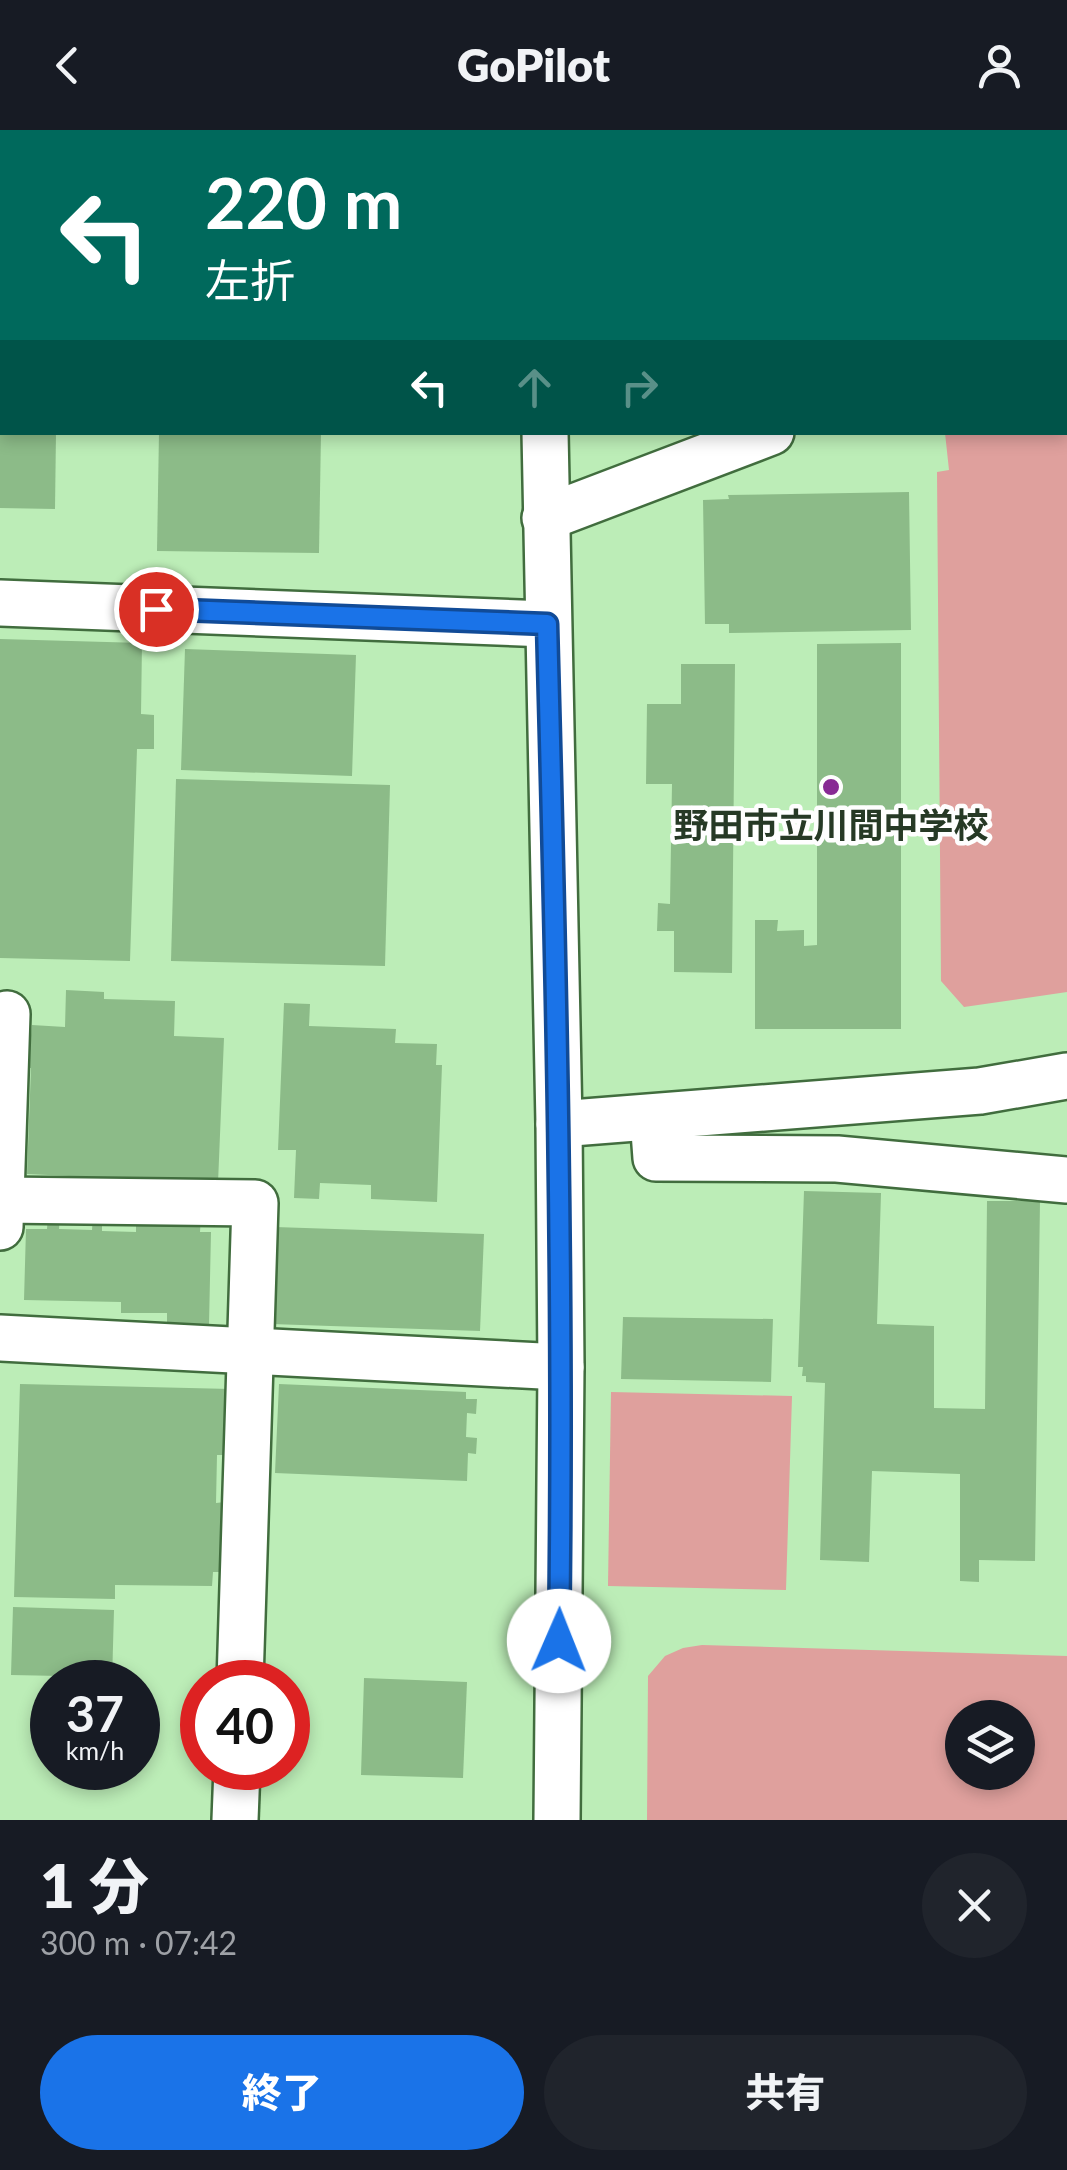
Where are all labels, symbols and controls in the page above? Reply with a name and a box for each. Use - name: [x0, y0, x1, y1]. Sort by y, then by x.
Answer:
- icon: back: [40, 38, 95, 93]
- text: GoPilot: [457, 38, 610, 92]
- icon: person: [972, 38, 1027, 93]
- text: 220 m: [205, 160, 402, 244]
- icon: left: [40, 170, 170, 300]
- text: 左折: [205, 253, 295, 307]
- icon: left: [402, 360, 457, 415]
- icon: ahead: [507, 360, 562, 415]
- icon: right: [612, 360, 667, 415]
- pin: [114, 567, 199, 652]
- icon: arrive: [129, 582, 184, 637]
- marker: 野田市立川間中学校: [820, 776, 842, 798]
- place label: 野田市立川間中学校: [673, 803, 989, 845]
- position arrow: [507, 1589, 611, 1693]
- speed limit sign: 40: [180, 1660, 310, 1790]
- text: 37: [66, 1683, 124, 1743]
- map controls: [945, 1700, 1035, 1790]
- button: layers: [945, 1700, 1035, 1790]
- text: km/h: [66, 1735, 124, 1765]
- text: 1 分: [40, 1849, 149, 1921]
- button: close: [922, 1853, 1027, 1958]
- text: 300 m · 07:42: [40, 1923, 237, 1962]
- button: 終了: [40, 2035, 524, 2150]
- button: 共有: [544, 2035, 1027, 2150]

